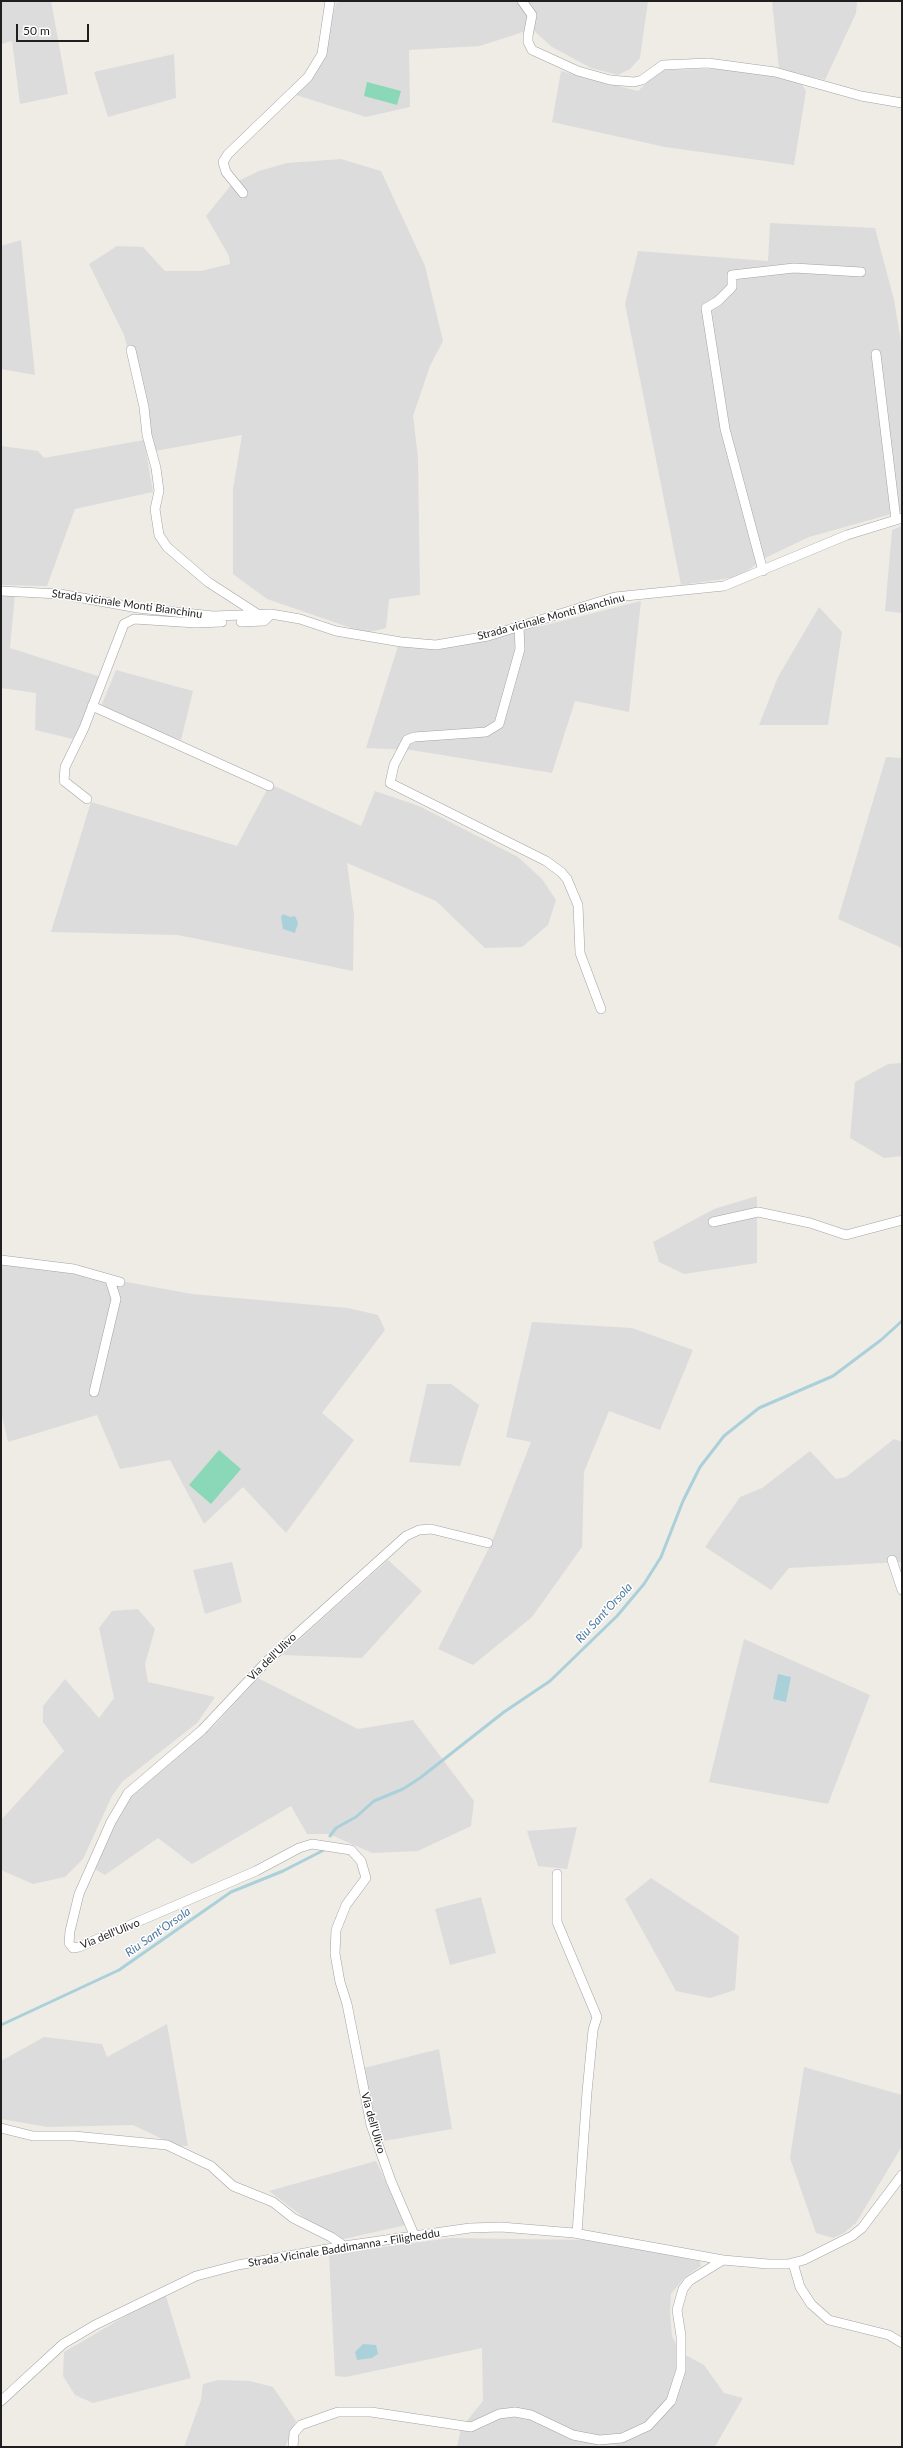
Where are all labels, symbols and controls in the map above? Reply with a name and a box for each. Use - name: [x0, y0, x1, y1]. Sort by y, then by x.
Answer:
- scale bar: [18, 16, 91, 42]
- text: 50 m: [23, 23, 50, 38]
- street label: Strada vicinale Monti Bianchinu: [51, 587, 203, 621]
- street label: Strada vicinale Monti Bianchinu: [476, 591, 626, 643]
- water label: Riu Sant'Orsola: [573, 1580, 635, 1646]
- street label: Via dell'Ulivo: [245, 1630, 299, 1684]
- water label: Riu Sant'Orsola: [122, 1904, 194, 1960]
- street label: Via dell'Ulivo: [78, 1916, 142, 1952]
- street label: Via dell'Ulivo: [358, 2091, 388, 2155]
- street label: Strada Vicinale Baddimanna - Filigheddu: [247, 2226, 441, 2270]

